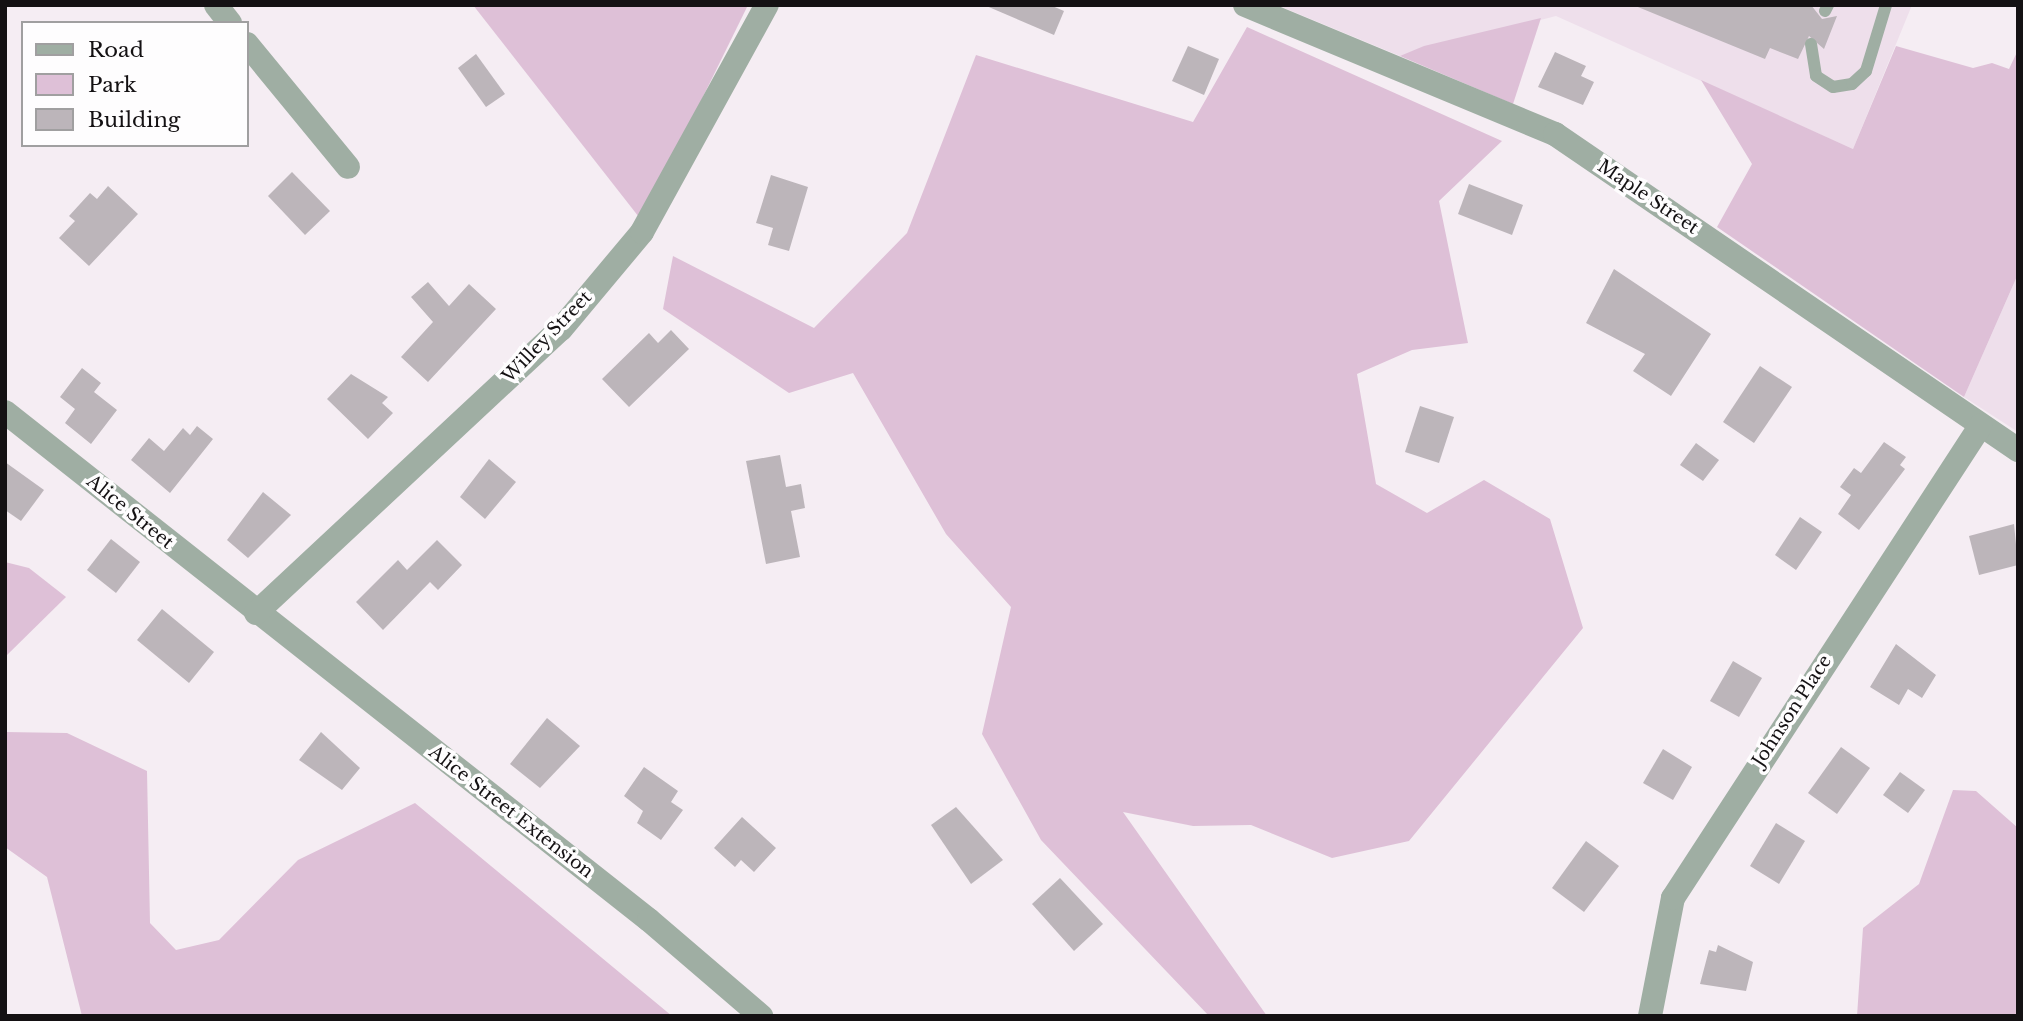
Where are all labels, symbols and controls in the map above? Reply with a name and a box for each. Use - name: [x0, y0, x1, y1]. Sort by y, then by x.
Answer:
- legend: [21, 21, 248, 147]
- text: Road: [88, 37, 144, 63]
- text: Park: [88, 72, 137, 98]
- text: Building: [88, 107, 180, 133]
- street label: Maple Street: [1593, 155, 1703, 239]
- street label: Willey Street: [498, 286, 596, 388]
- street label: Alice Street: [82, 471, 178, 553]
- street label: Johnson Place: [1748, 651, 1836, 771]
- street label: Alice Street Extension: [425, 741, 597, 883]

